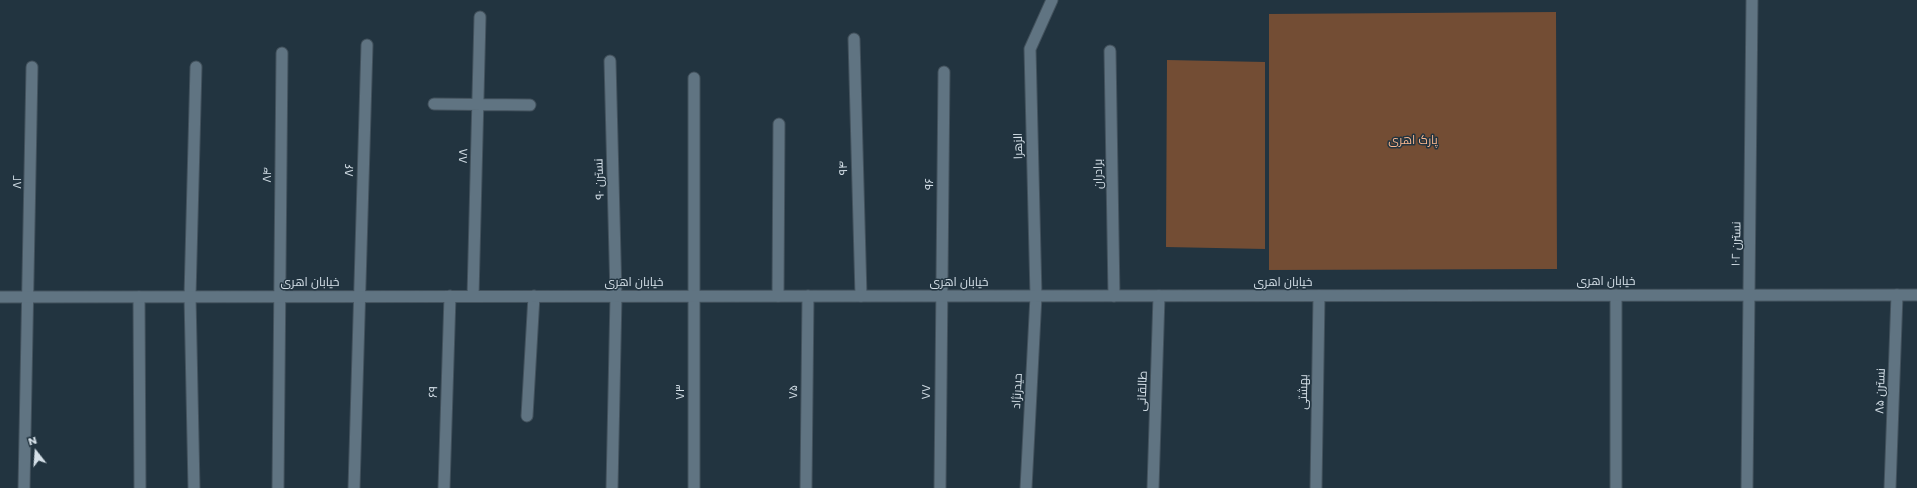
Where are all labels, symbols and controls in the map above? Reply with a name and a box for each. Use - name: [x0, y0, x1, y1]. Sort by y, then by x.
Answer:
- street label: الزهرا: [1012, 133, 1026, 159]
- park label: پارک اهری: [1388, 134, 1438, 148]
- street label: ۸۸: [457, 148, 471, 164]
- street label: نسترن ۹۰: [592, 158, 608, 200]
- street label: برادران: [1092, 159, 1106, 189]
- street label: ۹۴: [837, 161, 851, 175]
- street label: ۸۶: [343, 163, 357, 177]
- street label: ۸۴: [261, 167, 275, 183]
- street label: ۸۲: [11, 175, 25, 189]
- street label: ۹۶: [923, 178, 937, 190]
- street label: نسترن ۱۰۲: [1729, 221, 1745, 267]
- street label: خیابان اهری: [1577, 275, 1635, 289]
- street label: خیابان اهری: [281, 276, 339, 290]
- street label: خیابان اهری: [605, 276, 663, 290]
- street label: خیابان اهری: [930, 276, 988, 290]
- street label: خیابان اهری: [1254, 276, 1312, 290]
- street label: نسترن ۸۵: [1873, 368, 1889, 414]
- street label: طالقانی: [1135, 370, 1151, 412]
- street label: حیدرنژاد: [1010, 373, 1026, 409]
- street label: بهشتی: [1296, 374, 1312, 410]
- street label: ۷۳: [674, 384, 688, 400]
- street label: ۷۷: [920, 384, 934, 400]
- street label: ۷۵: [787, 385, 801, 399]
- street label: ۶۹: [427, 386, 441, 398]
- north arrow: [16, 432, 56, 472]
- text: N: [26, 432, 39, 449]

